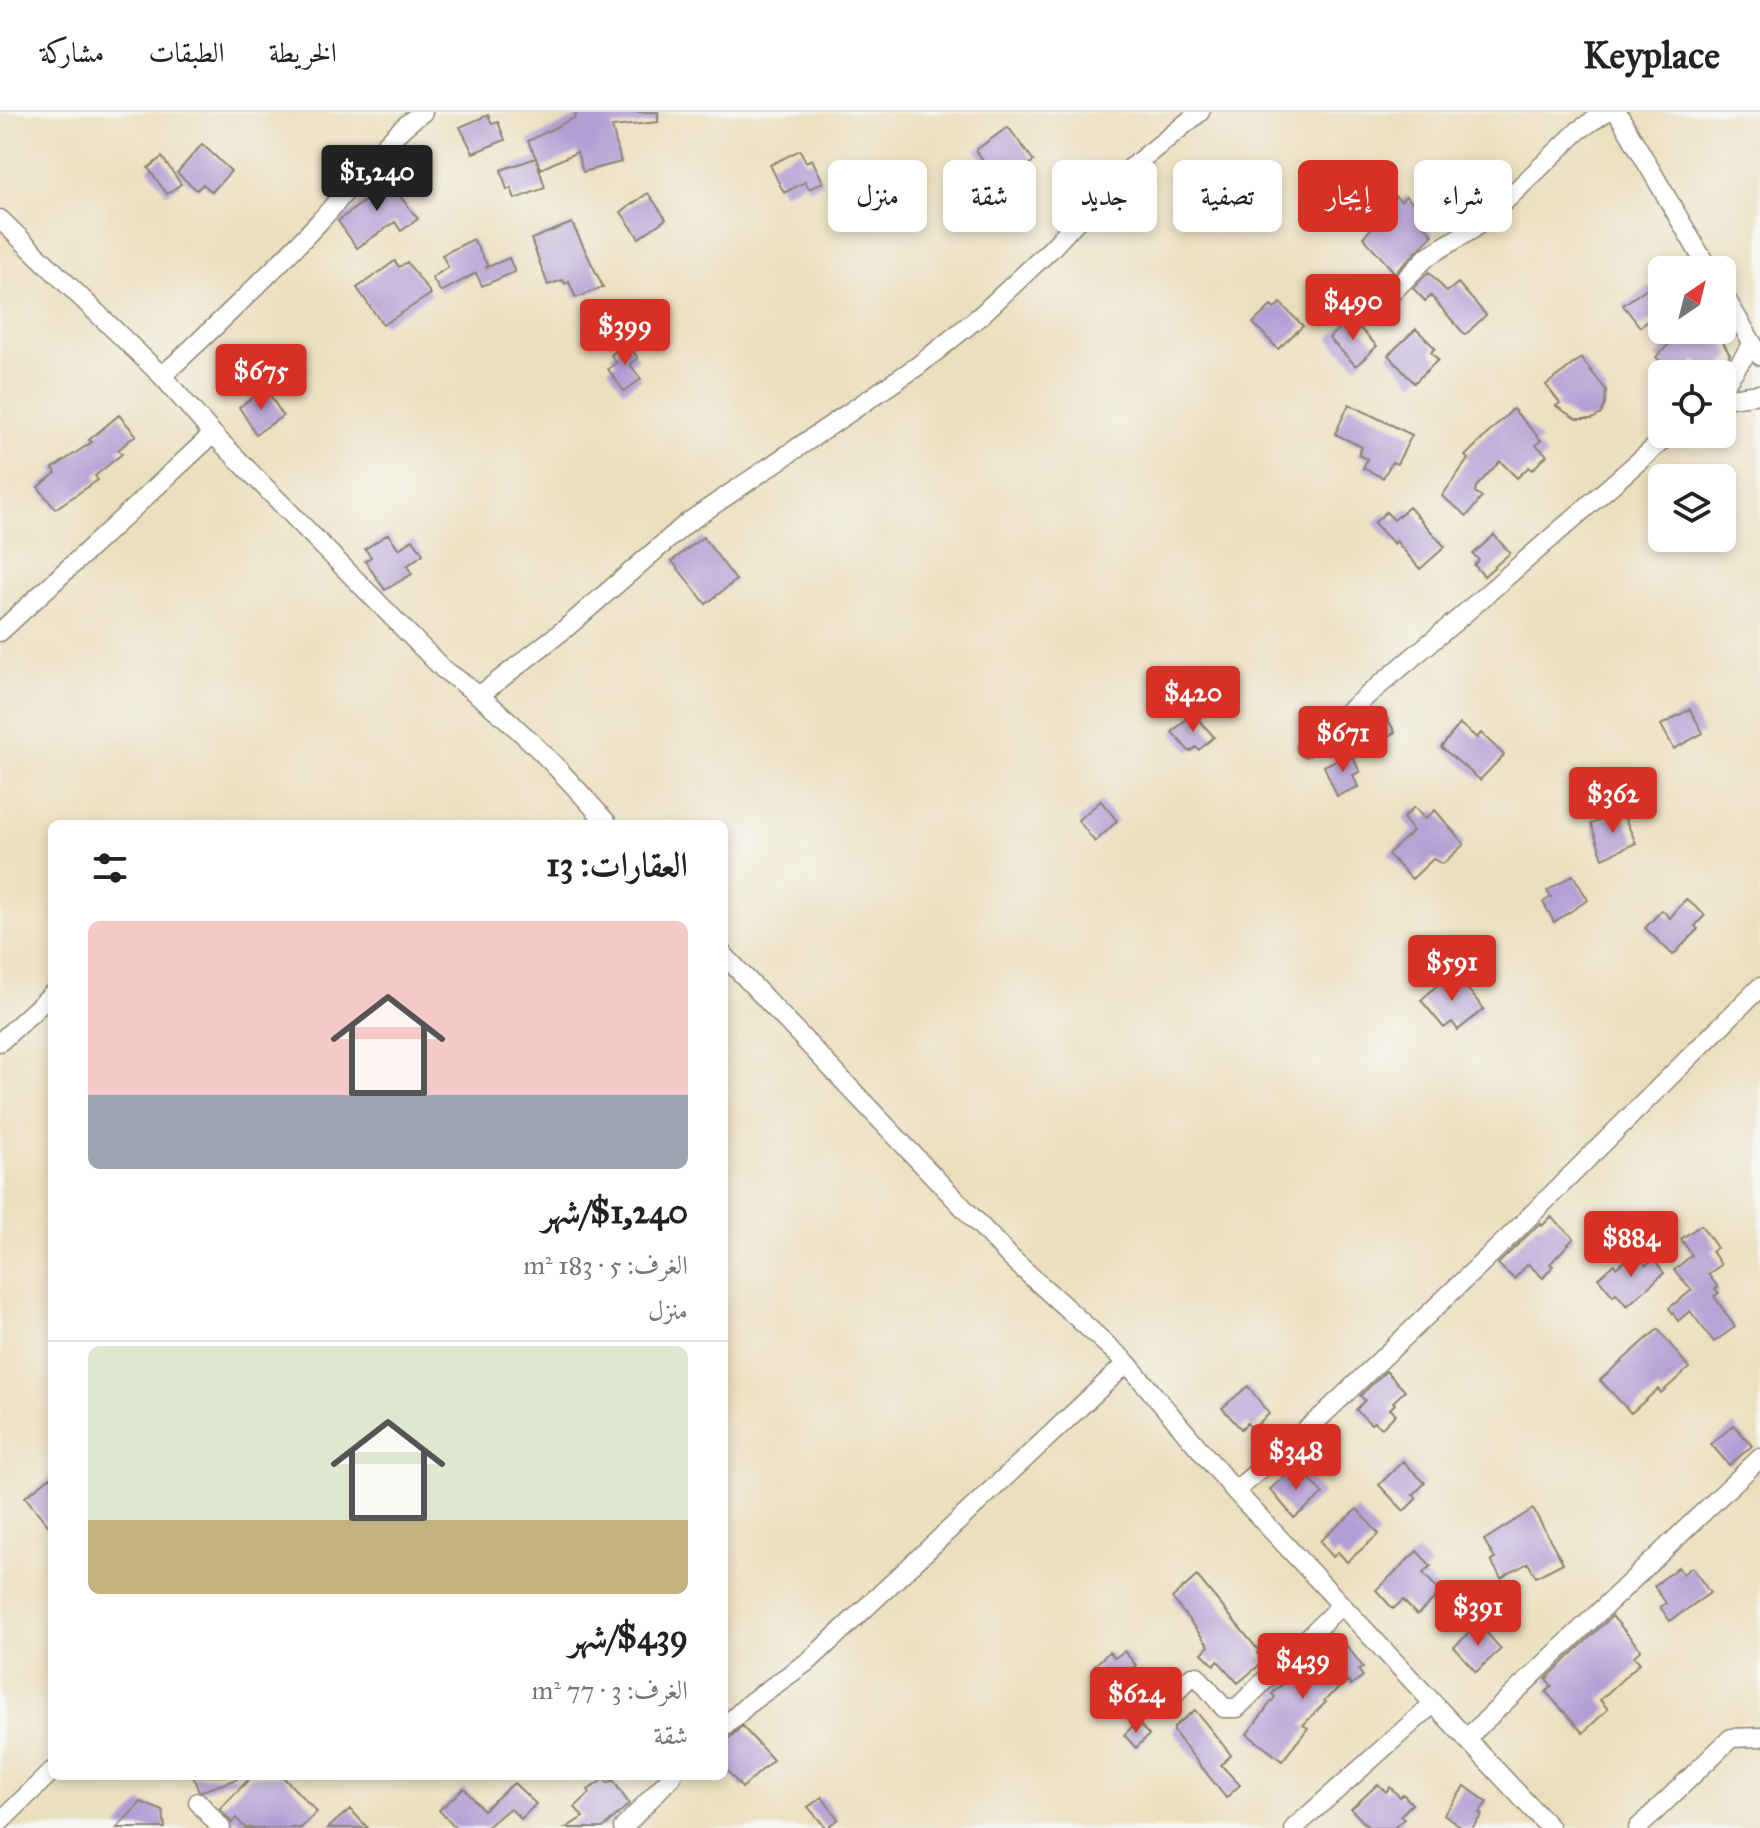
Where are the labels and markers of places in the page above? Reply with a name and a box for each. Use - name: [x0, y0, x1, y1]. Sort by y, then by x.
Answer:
- pin: $1,240: [312, 145, 442, 213]
- pin: $490: [1306, 274, 1400, 342]
- pin: $399: [578, 299, 672, 367]
- pin: $675: [214, 344, 308, 412]
- pin: $420: [1146, 666, 1240, 734]
- pin: $671: [1296, 706, 1390, 774]
- pin: $362: [1566, 767, 1660, 835]
- pin: $591: [1405, 935, 1499, 1003]
- pin: $884: [1584, 1211, 1678, 1279]
- pin: $348: [1249, 1424, 1343, 1492]
- pin: $391: [1431, 1580, 1525, 1648]
- pin: $439: [1256, 1633, 1350, 1701]
- pin: $624: [1089, 1667, 1183, 1735]

